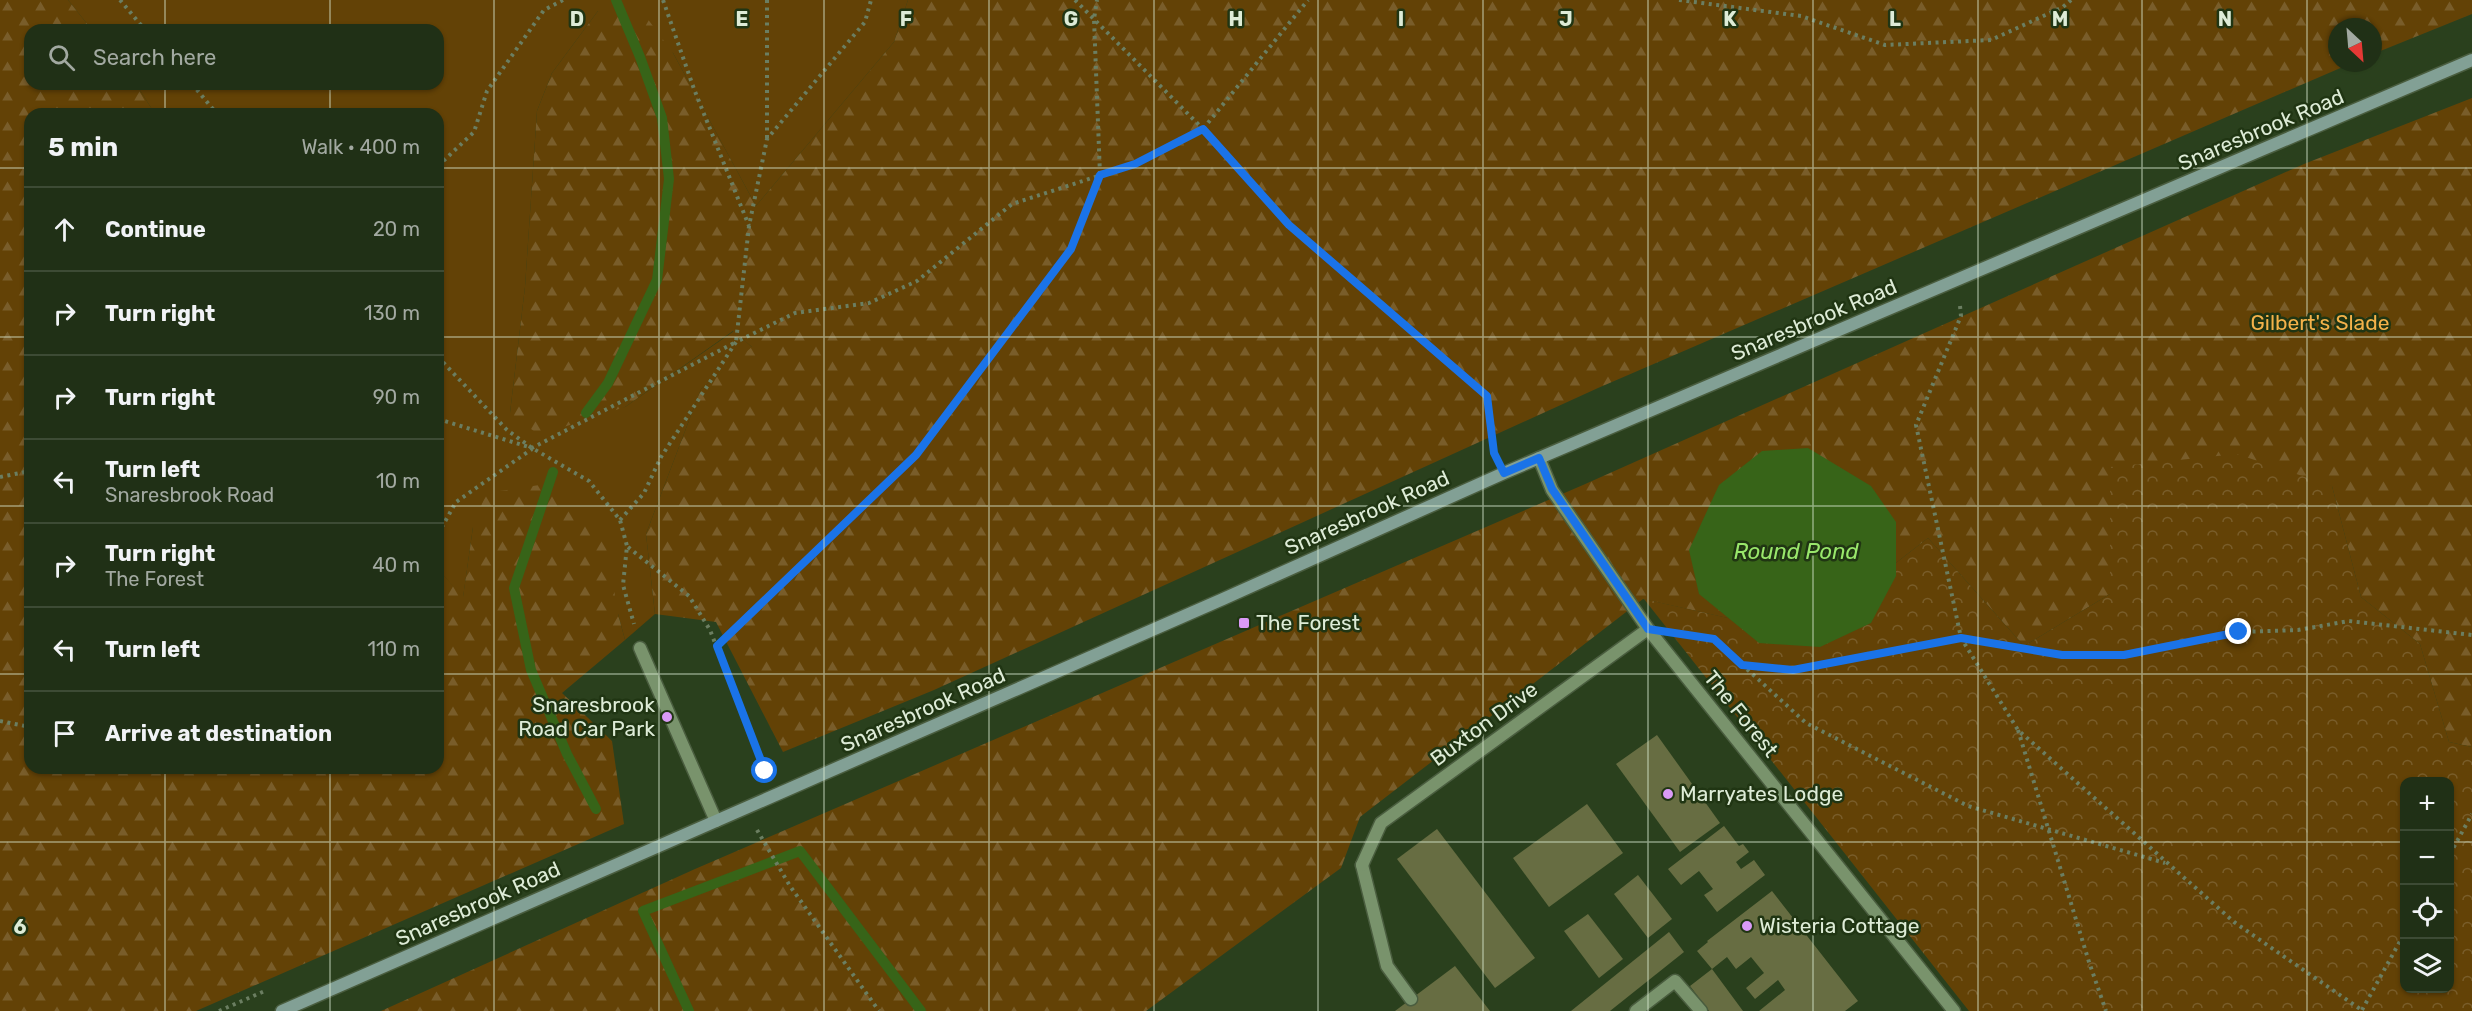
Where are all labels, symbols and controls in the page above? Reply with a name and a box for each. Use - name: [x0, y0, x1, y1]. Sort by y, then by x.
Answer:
- text: D: [570, 7, 584, 31]
- text: E: [736, 7, 748, 31]
- text: F: [900, 7, 912, 31]
- text: G: [1064, 7, 1078, 31]
- text: H: [1229, 7, 1243, 31]
- text: I: [1398, 7, 1404, 31]
- text: J: [1559, 7, 1573, 31]
- text: K: [1723, 7, 1737, 31]
- text: L: [1889, 7, 1901, 31]
- text: M: [2052, 7, 2068, 31]
- text: N: [2218, 7, 2232, 31]
- north arrow: [2328, 18, 2382, 72]
- search box: [24, 24, 444, 90]
- icon: search: [45, 41, 78, 74]
- text: Search here: [93, 44, 216, 71]
- street label: Snaresbrook Road: [2174, 83, 2347, 176]
- text: 5 min: [48, 132, 118, 163]
- text: Walk · 400 m: [301, 135, 420, 159]
- icon: ahead: [48, 213, 81, 246]
- text: Continue: [105, 216, 206, 243]
- text: 20 m: [373, 217, 420, 241]
- street label: Snaresbrook Road: [1727, 273, 1900, 366]
- icon: right: [48, 297, 81, 330]
- text: Turn right: [105, 300, 215, 327]
- text: 130 m: [364, 301, 420, 325]
- park label: Gilbert's Slade: [2251, 310, 2389, 335]
- icon: right: [48, 381, 81, 414]
- text: Turn right: [105, 384, 215, 411]
- text: 90 m: [373, 385, 420, 409]
- text: Turn left: [105, 456, 200, 483]
- icon: left: [48, 465, 81, 498]
- street label: Snaresbrook Road: [1281, 465, 1453, 560]
- text: 10 m: [376, 469, 420, 493]
- text: Snaresbrook Road: [105, 483, 274, 507]
- water label: Round Pond: [1733, 538, 1859, 565]
- text: Turn right: [105, 540, 215, 567]
- icon: right: [48, 549, 81, 582]
- text: 40 m: [372, 553, 420, 577]
- text: The Forest: [105, 567, 204, 591]
- place label: The Forest: [1256, 610, 1360, 635]
- marker: The Forest: [1237, 616, 1251, 630]
- route end: [2225, 618, 2251, 644]
- icon: left: [48, 633, 81, 666]
- text: Turn left: [105, 636, 200, 663]
- text: 110 m: [368, 637, 420, 661]
- street label: Snaresbrook Road: [837, 662, 1009, 757]
- street label: The Forest: [1699, 665, 1784, 762]
- street label: Buxton Drive: [1425, 676, 1542, 771]
- place label: Snaresbrook Road Car Park: [518, 692, 655, 741]
- marker: Snaresbrook Road Car Park: [660, 710, 674, 724]
- icon: arrive: [48, 717, 81, 750]
- text: Arrive at destination: [105, 720, 332, 747]
- route start: [751, 757, 777, 783]
- map controls: [2400, 777, 2454, 993]
- button: +: [2400, 777, 2454, 831]
- place label: Marryates Lodge: [1680, 781, 1843, 806]
- marker: Marryates Lodge: [1661, 787, 1675, 801]
- button: −: [2400, 831, 2454, 885]
- street label: Snaresbrook Road: [392, 856, 564, 951]
- button: locate: [2400, 885, 2454, 939]
- place label: Wisteria Cottage: [1759, 913, 1920, 938]
- text: 6: [13, 915, 27, 939]
- marker: Wisteria Cottage: [1740, 919, 1754, 933]
- button: layers: [2400, 939, 2454, 993]

